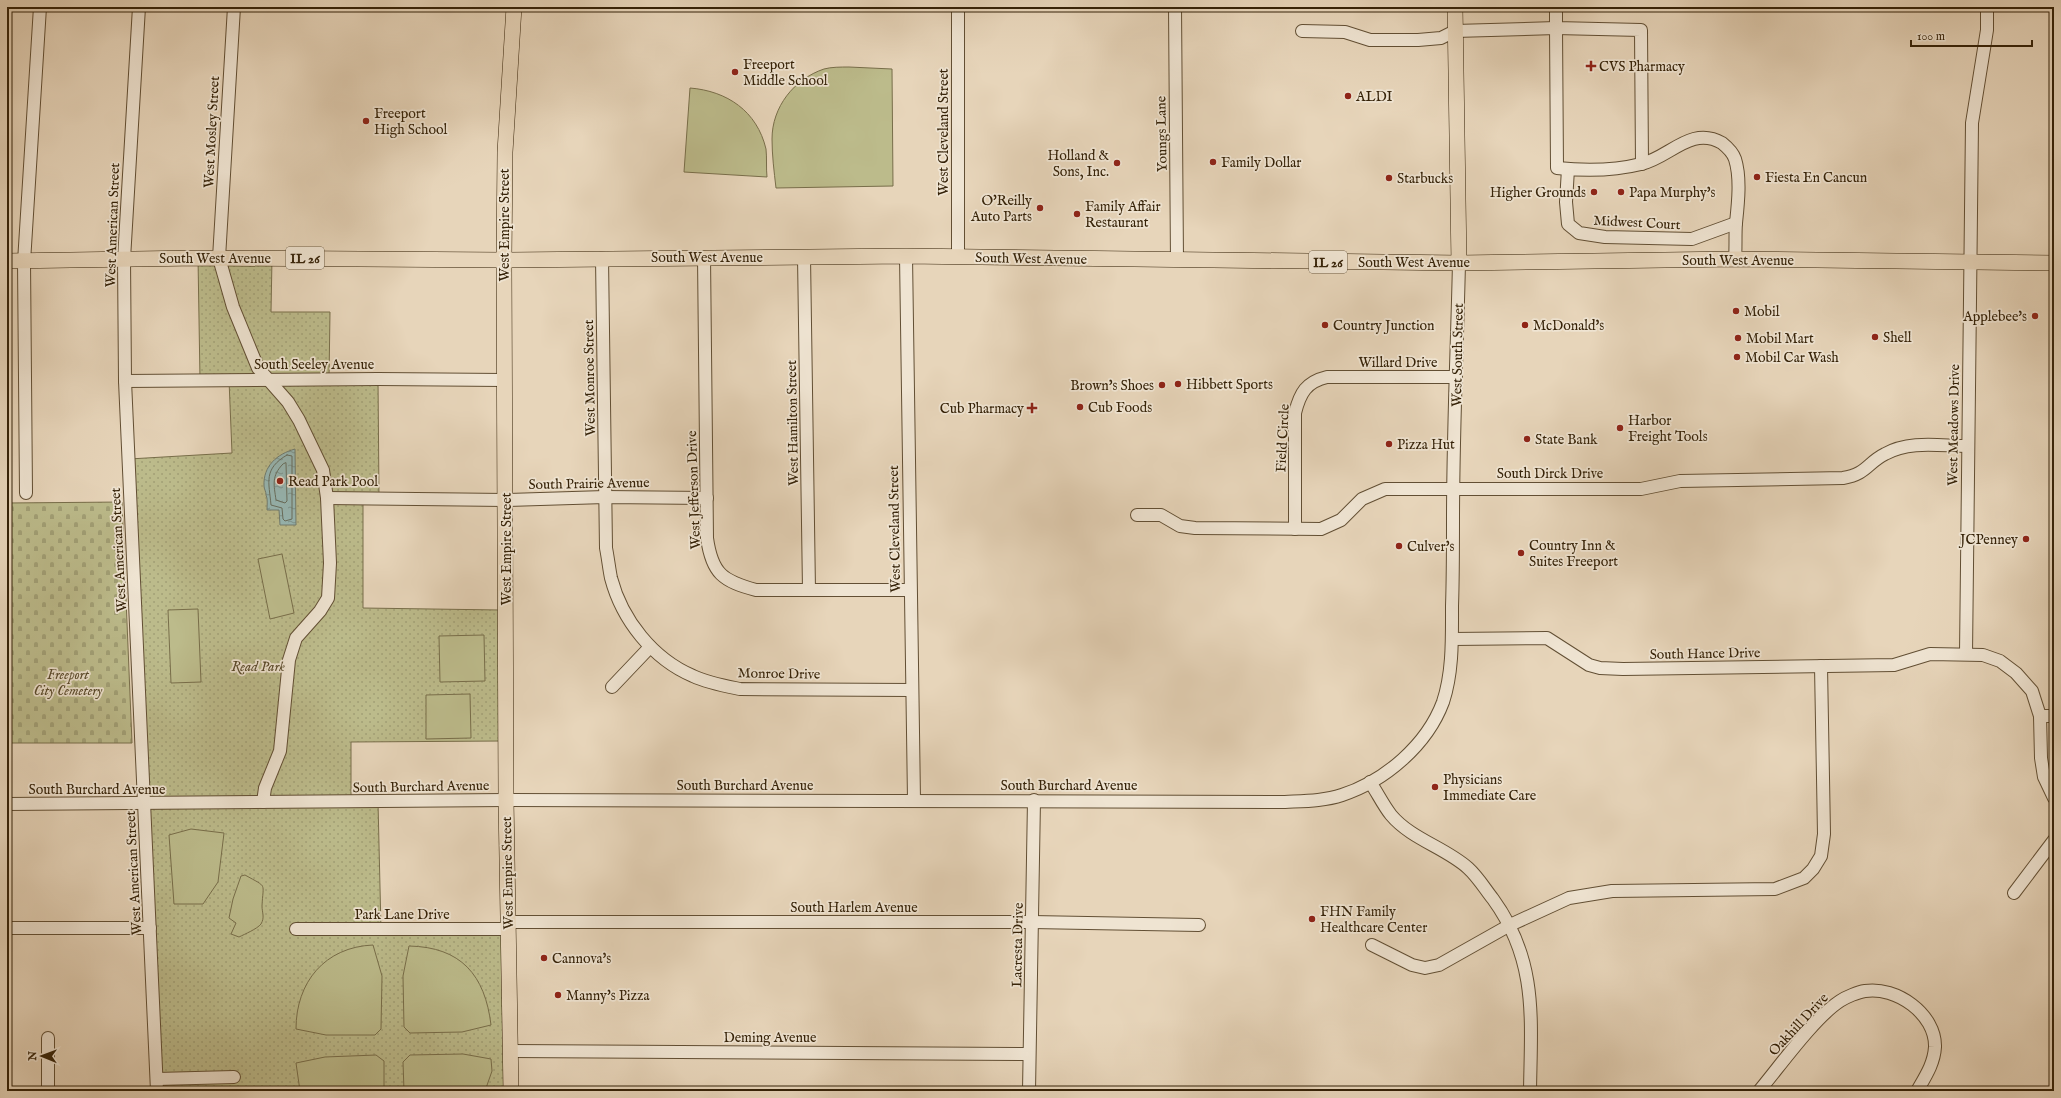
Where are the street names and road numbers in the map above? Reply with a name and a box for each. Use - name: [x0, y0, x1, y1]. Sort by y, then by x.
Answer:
- street label: West Cleveland Street: [935, 68, 953, 196]
- street label: West Mosley Street: [200, 75, 224, 189]
- street label: Youngs Lane: [1152, 95, 1172, 172]
- street label: West American Street: [102, 162, 124, 288]
- street label: West Empire Street: [496, 168, 514, 282]
- street label: Midwest Court: [1593, 212, 1681, 234]
- road number: IL 26: [286, 247, 324, 269]
- street label: South West Avenue: [651, 249, 764, 267]
- street label: South West Avenue: [975, 249, 1088, 269]
- street label: South West Avenue: [159, 250, 272, 268]
- road number: IL 26: [1309, 251, 1347, 273]
- street label: South West Avenue: [1682, 252, 1795, 270]
- street label: South West Avenue: [1358, 254, 1471, 272]
- street label: West South Street: [1448, 303, 1468, 407]
- street label: West Monroe Street: [580, 319, 600, 437]
- street label: Willard Drive: [1358, 354, 1438, 372]
- street label: South Seeley Avenue: [254, 356, 375, 374]
- street label: West Hamilton Street: [783, 360, 803, 486]
- street label: West Meadows Drive: [1944, 363, 1964, 486]
- street label: Field Circle: [1272, 403, 1294, 473]
- street label: West Jefferson Drive: [683, 430, 705, 550]
- street label: West Cleveland Street: [885, 465, 905, 593]
- street label: South Dirck Drive: [1497, 465, 1604, 483]
- street label: South Prairie Avenue: [528, 474, 650, 494]
- street label: West American Street: [107, 487, 131, 613]
- street label: West Empire Street: [498, 492, 516, 606]
- street label: South Hance Drive: [1649, 644, 1761, 664]
- street label: Monroe Drive: [737, 664, 821, 684]
- street label: South Burchard Avenue: [352, 777, 490, 797]
- street label: South Burchard Avenue: [677, 777, 814, 795]
- street label: South Burchard Avenue: [1001, 777, 1138, 795]
- street label: South Burchard Avenue: [29, 781, 166, 799]
- street label: West American Street: [122, 810, 146, 936]
- street label: West Empire Street: [498, 816, 518, 930]
- street label: South Harlem Avenue: [790, 899, 918, 917]
- street label: Lacresta Drive: [1008, 902, 1028, 988]
- street label: Park Lane Drive: [354, 906, 450, 924]
- street label: Oakhill Drive: [1765, 989, 1833, 1060]
- street label: Deming Avenue: [723, 1029, 817, 1047]

